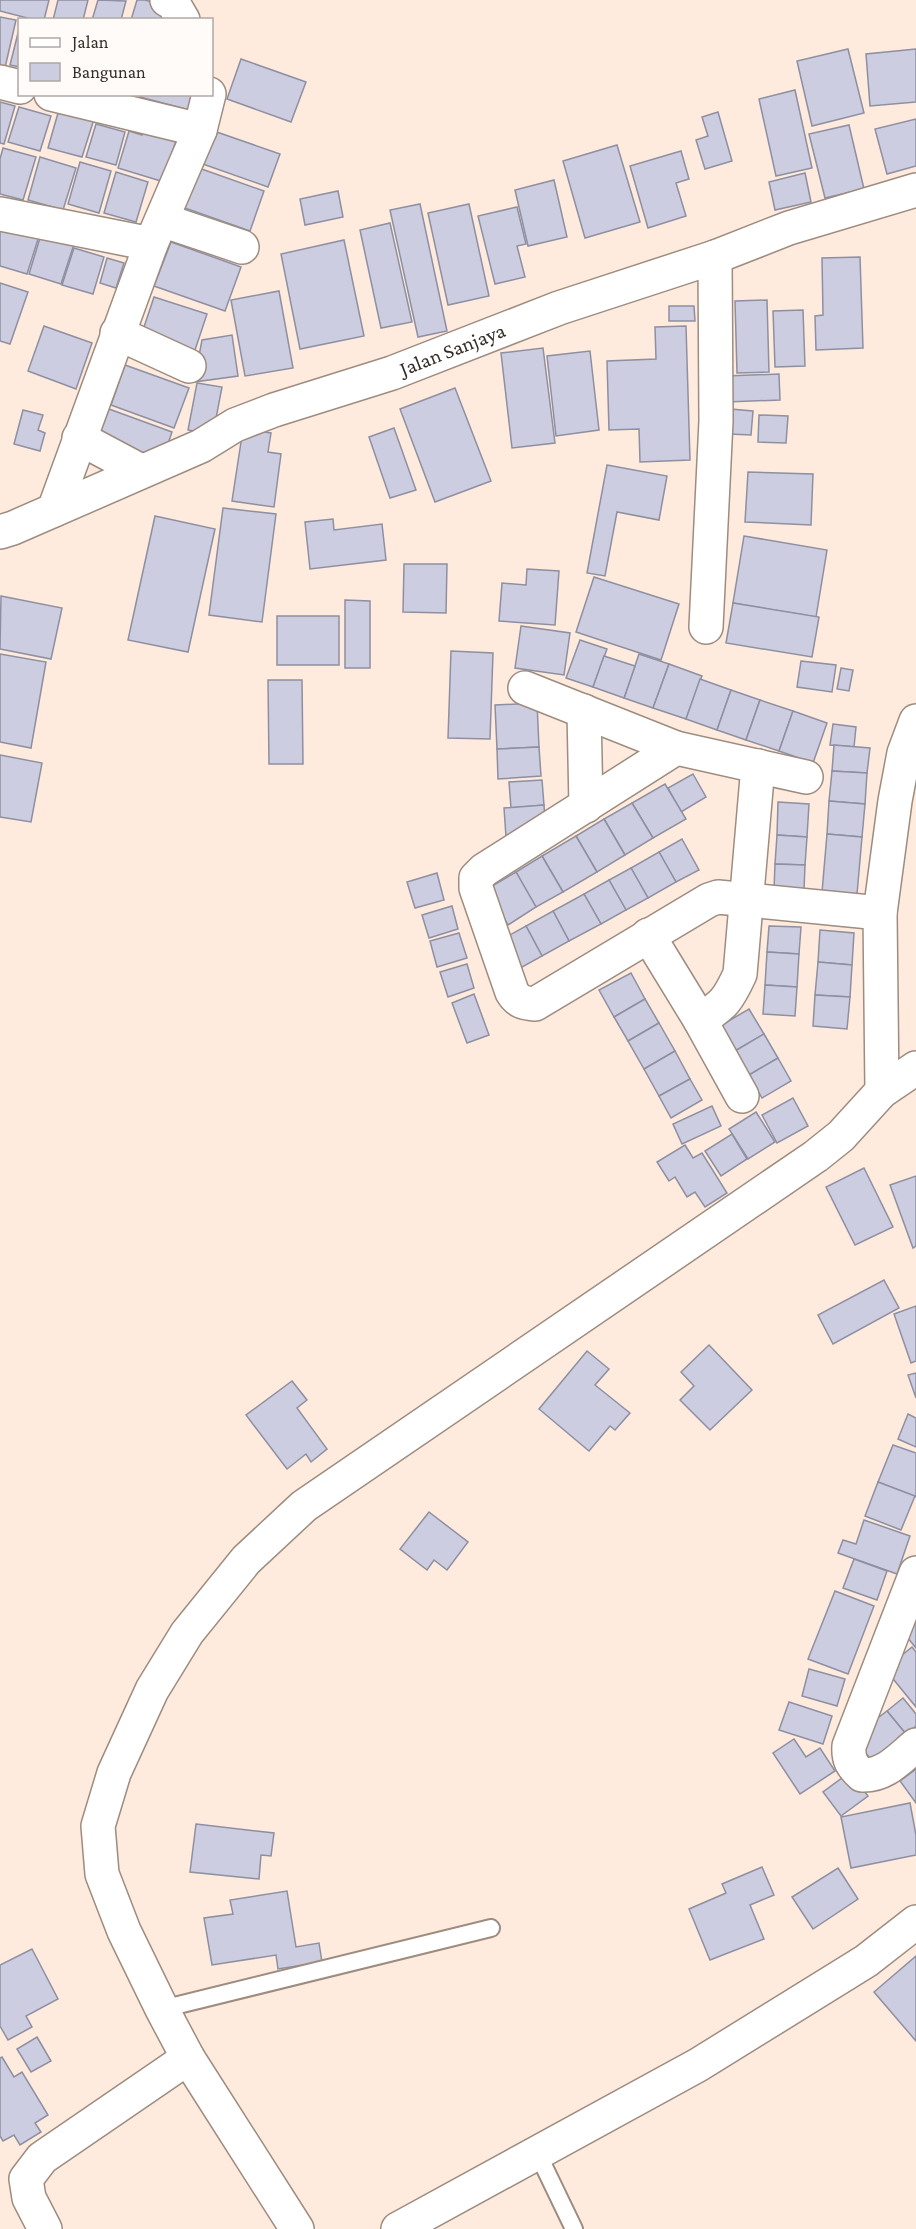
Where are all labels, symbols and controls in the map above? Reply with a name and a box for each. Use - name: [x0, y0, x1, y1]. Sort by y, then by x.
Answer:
- legend: [18, 18, 213, 96]
- text: Jalan: [70, 32, 109, 52]
- text: Bangunan: [72, 62, 146, 82]
- street label: Jalan Sanjaya: [394, 318, 509, 382]

